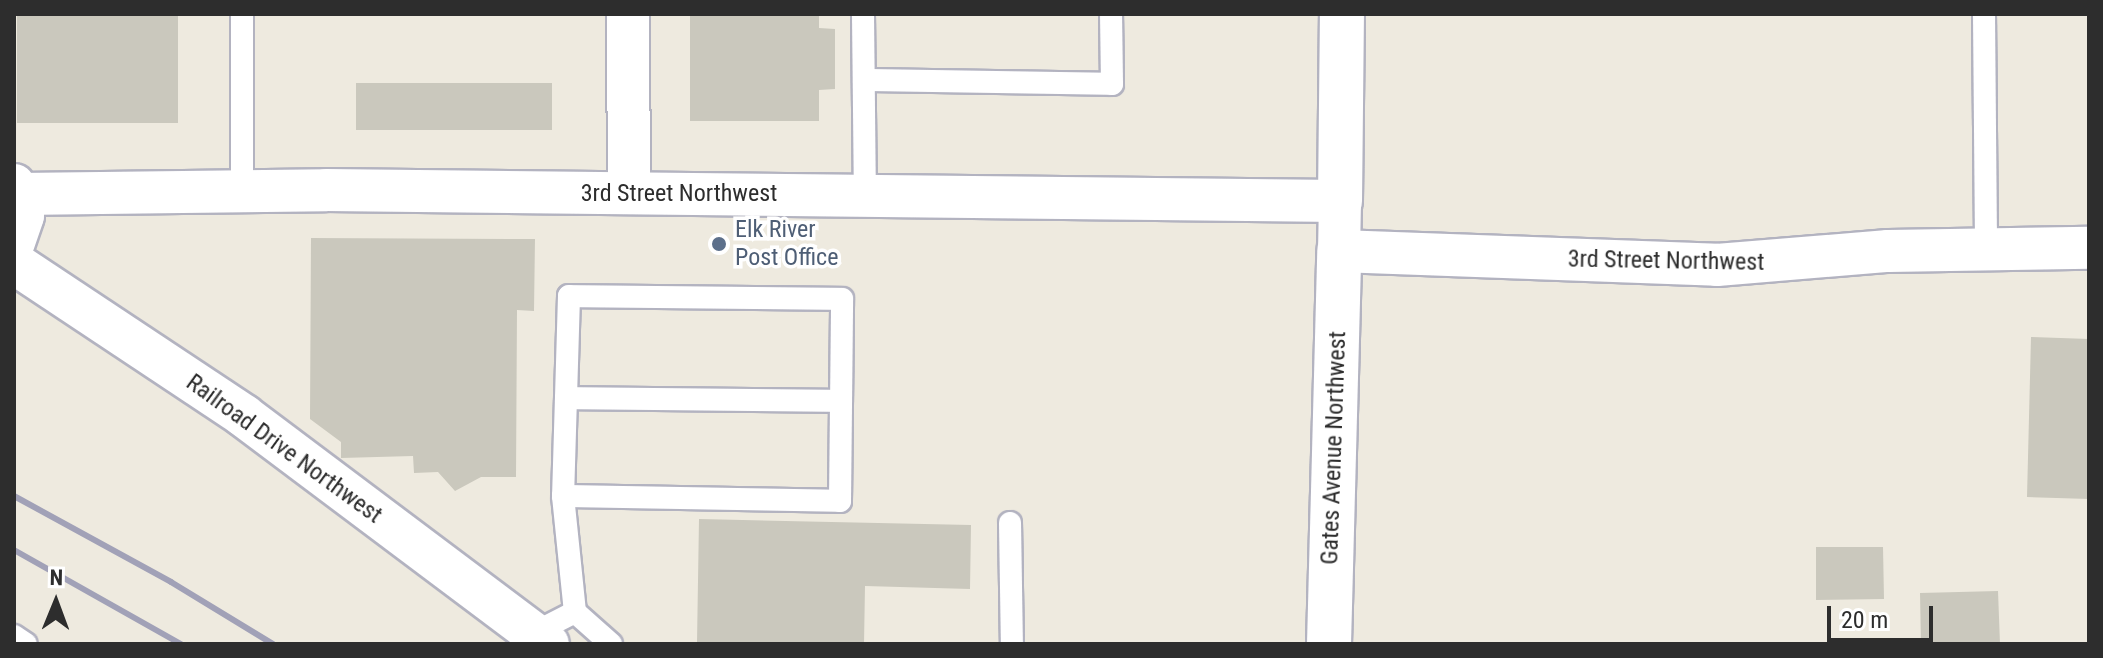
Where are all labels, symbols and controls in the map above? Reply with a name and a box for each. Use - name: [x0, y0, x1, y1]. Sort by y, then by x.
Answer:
- street label: 3rd Street Northwest: [581, 180, 777, 208]
- place label: Elk River Post Office: [735, 216, 838, 272]
- marker: Elk River Post Office: [710, 235, 728, 253]
- street label: 3rd Street Northwest: [1568, 245, 1764, 277]
- street label: Gates Avenue Northwest: [1316, 331, 1352, 565]
- street label: Railroad Drive Northwest: [180, 368, 388, 530]
- north arrow: [16, 562, 96, 642]
- text: N: [49, 565, 63, 590]
- scale bar: [1831, 590, 1937, 640]
- text: 20 m: [1841, 606, 1888, 634]

